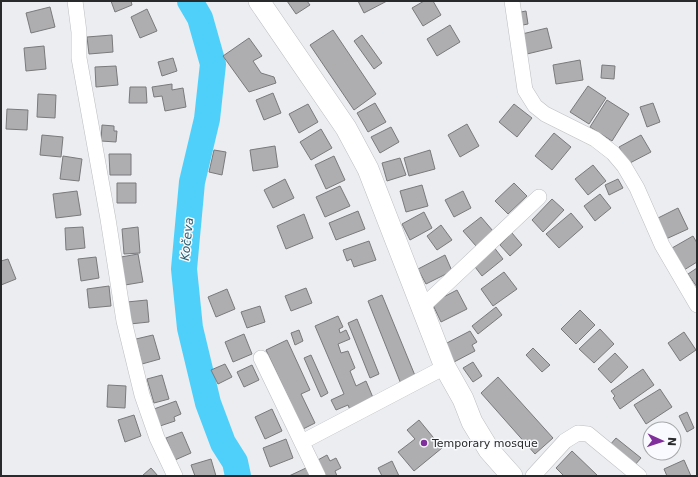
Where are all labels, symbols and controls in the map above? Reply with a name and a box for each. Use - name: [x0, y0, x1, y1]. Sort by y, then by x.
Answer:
- water label: Kočeva: [178, 217, 196, 261]
- north arrow: [642, 421, 682, 461]
- place label: Temporary mosque: [431, 437, 538, 450]
- text: N: [665, 437, 678, 446]
- marker: Temporary mosque: [419, 438, 429, 448]

